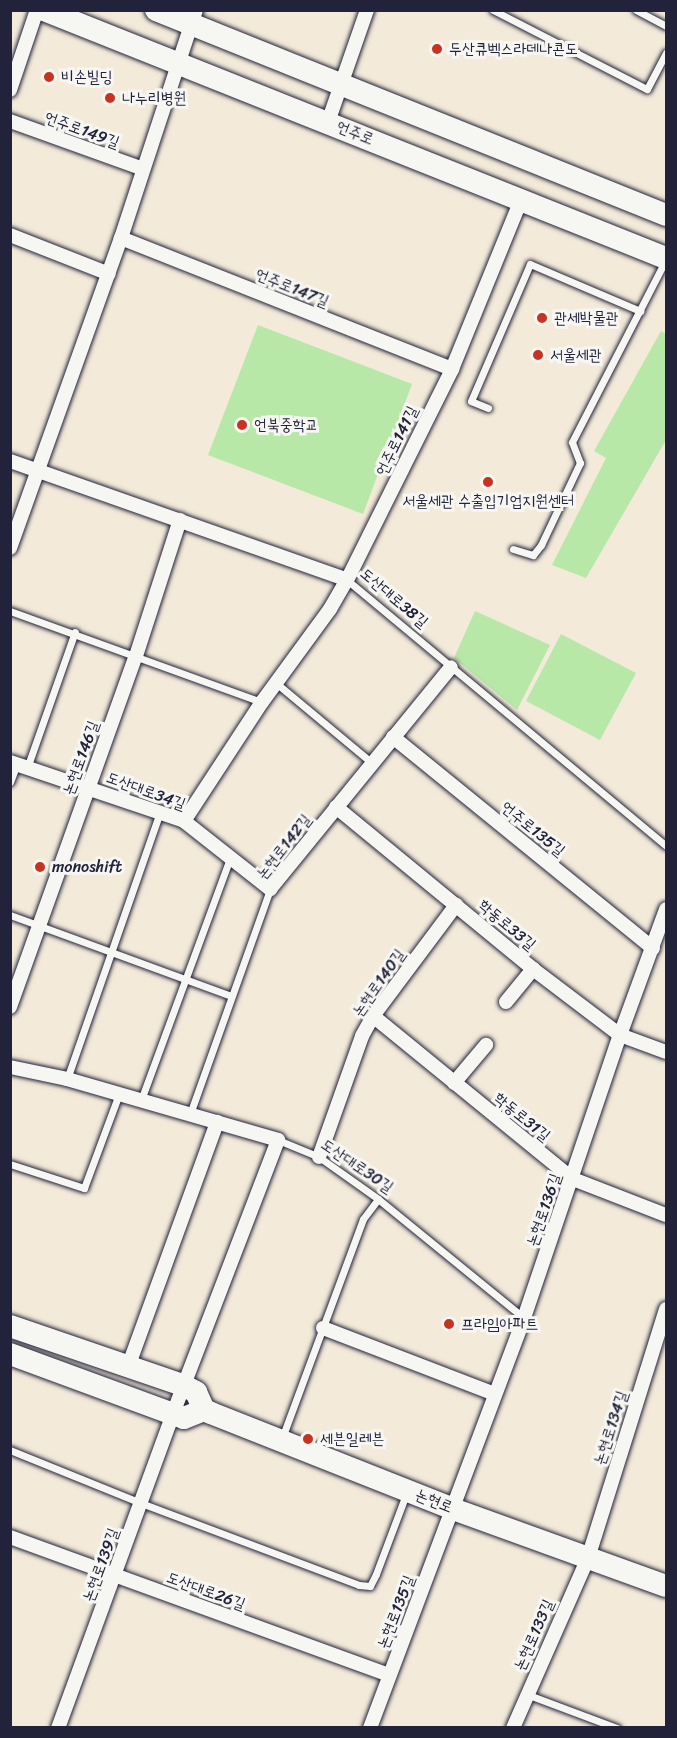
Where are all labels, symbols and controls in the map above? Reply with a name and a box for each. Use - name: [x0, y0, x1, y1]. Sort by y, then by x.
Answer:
- place label: 두산큐벡스라데나콘도: [449, 39, 578, 59]
- marker: 두산큐벡스라데나콘도: [430, 42, 444, 56]
- place label: 비손빌딩: [61, 67, 112, 87]
- marker: 비손빌딩: [42, 70, 56, 84]
- place label: 나누리병원: [122, 88, 186, 108]
- marker: 나누리병원: [103, 91, 117, 105]
- street label: 언주로149길: [42, 108, 122, 152]
- street label: 언주로: [333, 117, 377, 149]
- street label: 언주로147길: [252, 265, 332, 311]
- place label: 관세박물관: [554, 308, 618, 328]
- marker: 관세박물관: [535, 311, 549, 325]
- place label: 서울세관: [550, 345, 602, 365]
- marker: 서울세관: [531, 348, 545, 362]
- street label: 언주로141길: [372, 403, 422, 479]
- place label: 언북중학교: [254, 415, 318, 435]
- marker: 언북중학교: [235, 418, 249, 432]
- marker: 서울세관 수출입기업지원센터: [481, 475, 495, 489]
- place label: 서울세관 수출입기업지원센터: [402, 491, 574, 511]
- street label: 도산대로38길: [356, 564, 432, 632]
- street label: 논현로146길: [59, 718, 103, 798]
- street label: 도산대로34길: [104, 768, 188, 814]
- street label: 언주로135길: [497, 797, 569, 861]
- street label: 논현로142길: [253, 811, 315, 883]
- place label: monoshift: [52, 857, 122, 877]
- marker: monoshift: [33, 860, 47, 874]
- street label: 학동로33길: [474, 895, 540, 955]
- street label: 논현로140길: [349, 945, 409, 1021]
- street label: 학동로31길: [490, 1088, 554, 1146]
- street label: 도산대로30길: [317, 1135, 397, 1197]
- street label: 논현로136길: [523, 1171, 565, 1249]
- place label: 프라임아파트: [461, 1314, 538, 1334]
- marker: 프라임아파트: [442, 1317, 456, 1331]
- street label: 논현로134길: [590, 1388, 632, 1468]
- place label: 세븐일레븐: [320, 1429, 384, 1449]
- marker: 세븐일레븐: [301, 1432, 315, 1446]
- street label: 논현로: [412, 1485, 456, 1517]
- street label: 논현로139길: [79, 1526, 123, 1604]
- street label: 도산대로26길: [164, 1568, 248, 1614]
- street label: 논현로135길: [373, 1573, 419, 1651]
- street label: 논현로133길: [510, 1596, 558, 1674]

